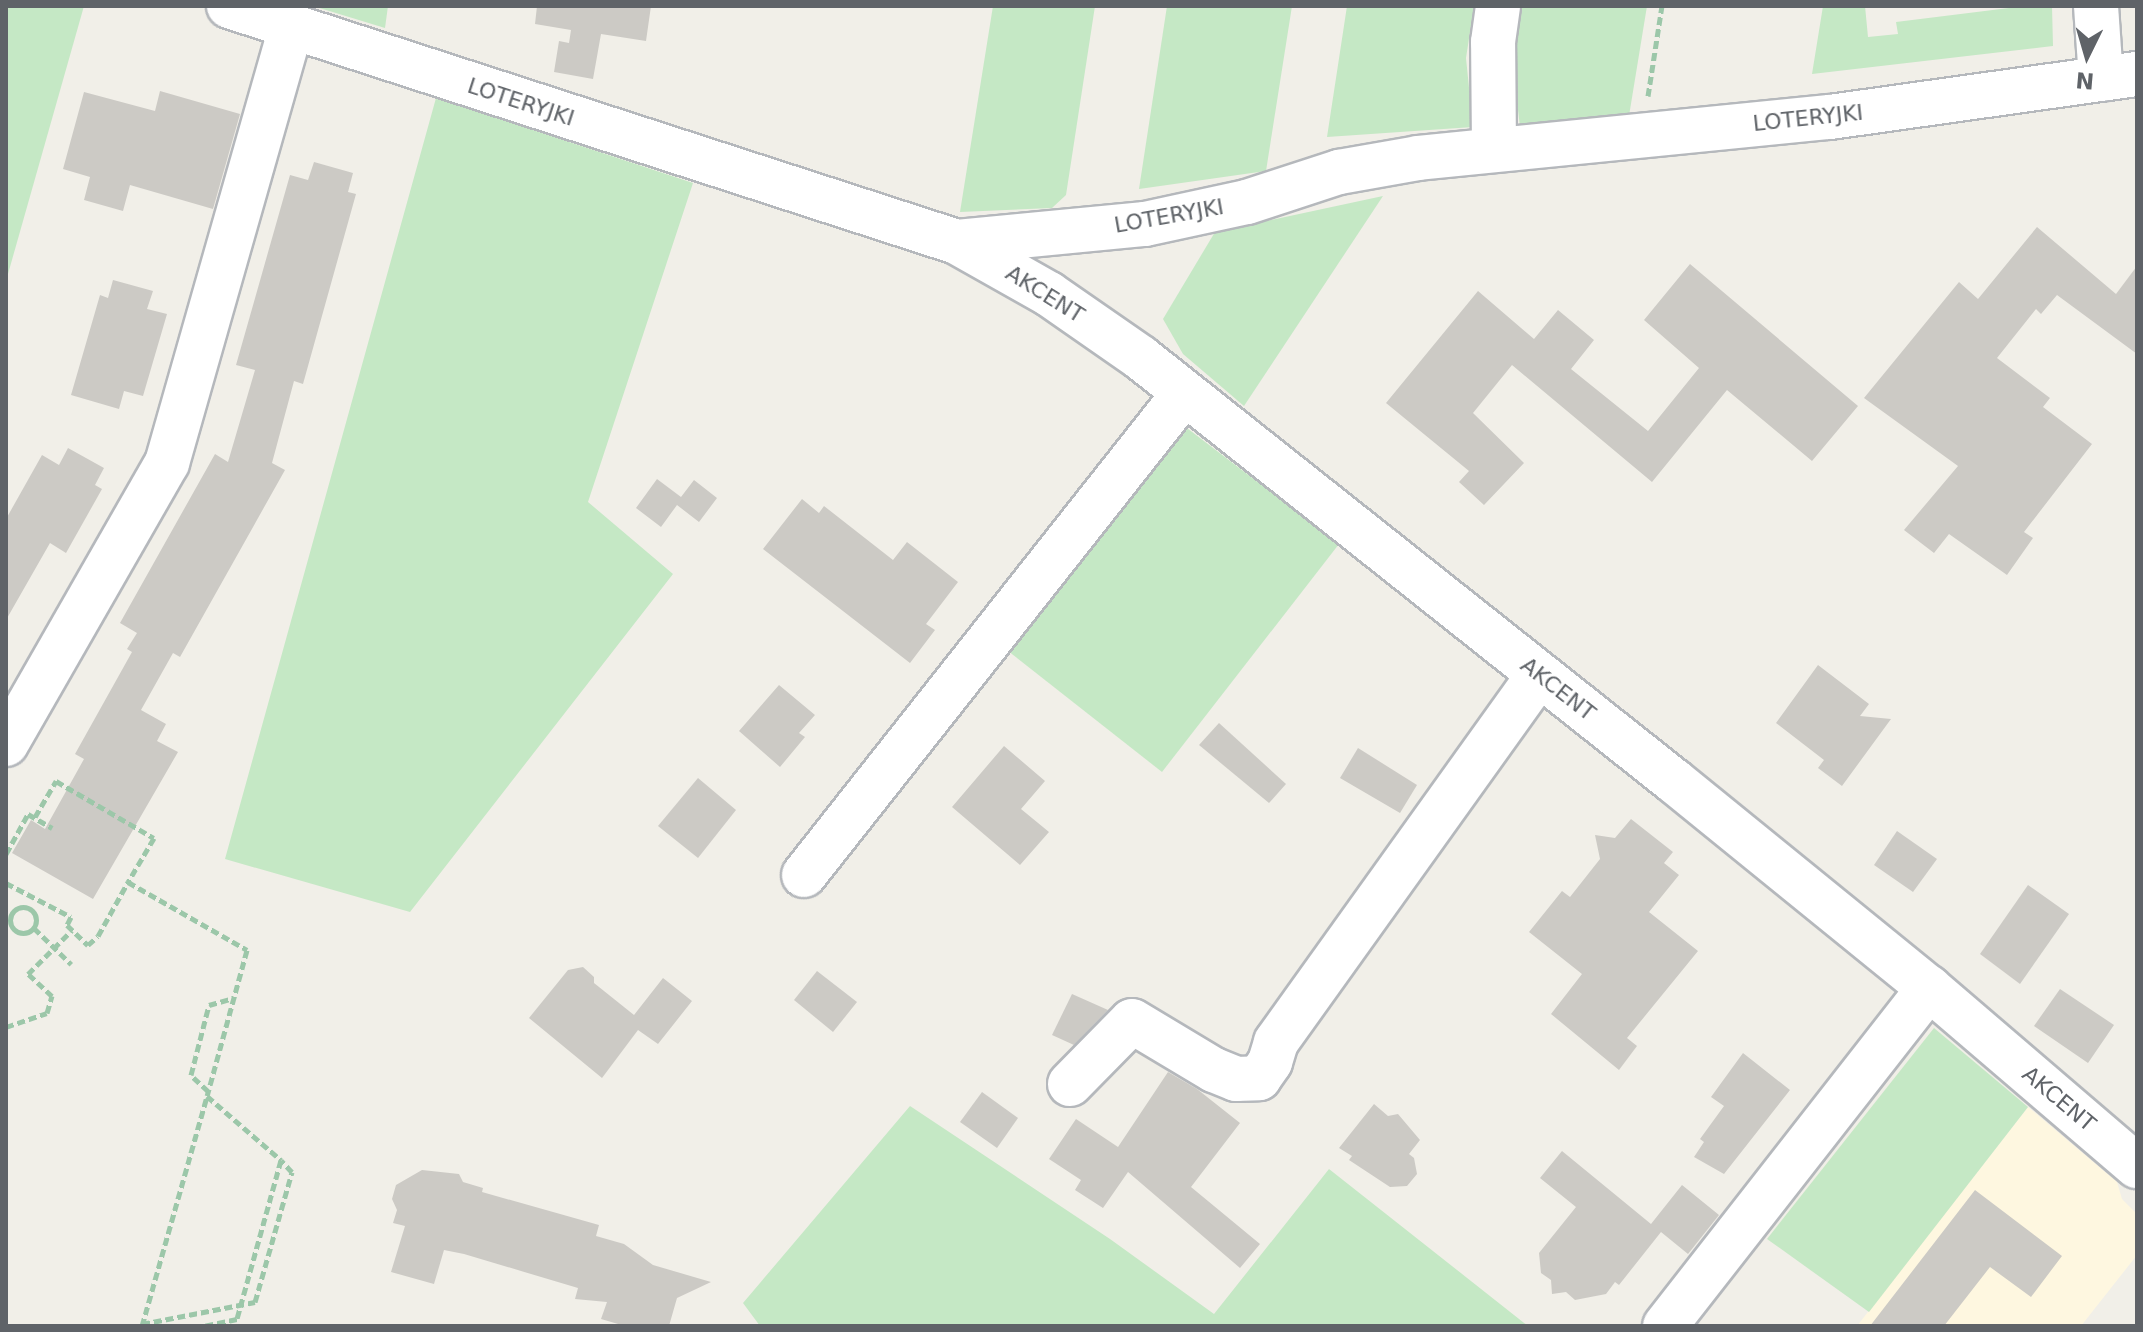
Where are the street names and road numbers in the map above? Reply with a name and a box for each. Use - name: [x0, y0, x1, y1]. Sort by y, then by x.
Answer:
- street label: LOTERYJKI: [464, 72, 578, 132]
- street label: LOTERYJKI: [1751, 99, 1865, 137]
- street label: LOTERYJKI: [1112, 193, 1226, 239]
- street label: AKCENT: [1001, 260, 1089, 328]
- street label: AKCENT: [1515, 652, 1601, 726]
- street label: AKCENT: [2017, 1061, 2101, 1137]

